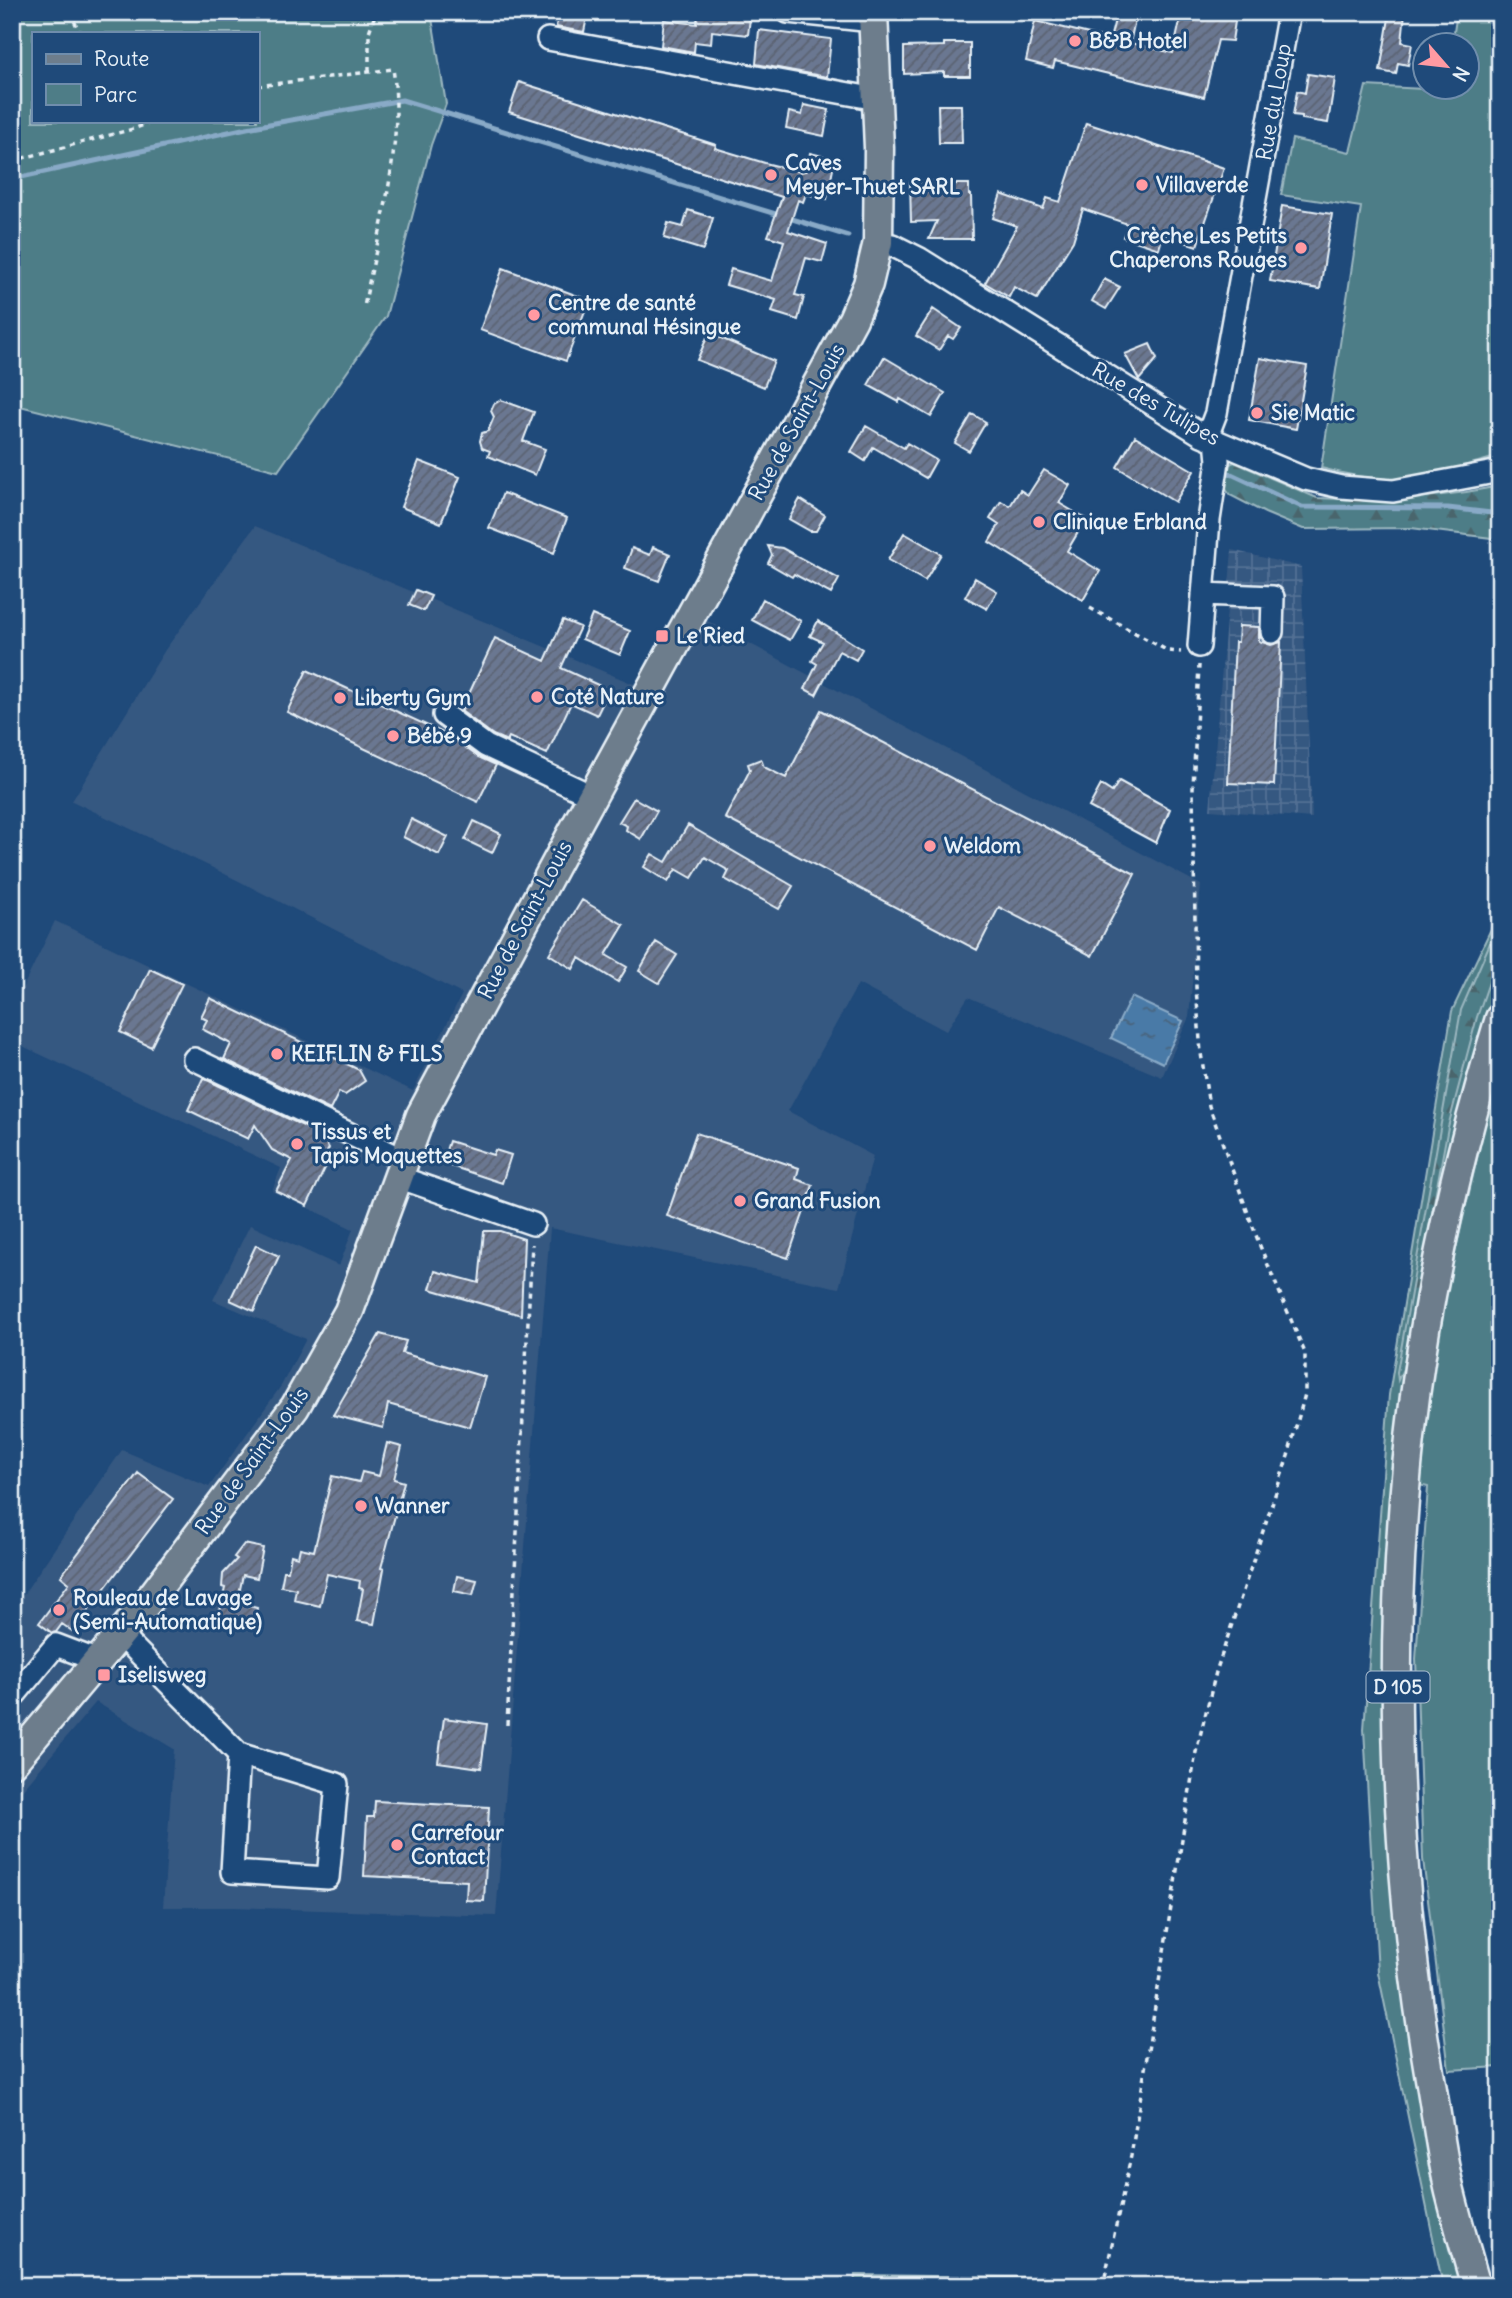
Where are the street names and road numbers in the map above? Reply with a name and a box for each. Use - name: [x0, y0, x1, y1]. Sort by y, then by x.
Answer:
- street label: Rue du Loup: [1250, 41, 1297, 163]
- street label: Rue de Saint-Louis: [742, 338, 851, 505]
- street label: Rue des Tulipes: [1087, 356, 1225, 451]
- street label: Rue de Saint-Louis: [471, 836, 578, 1004]
- street label: Rue de Saint-Louis: [189, 1382, 314, 1540]
- road number: D 105: [1366, 1672, 1430, 1702]

